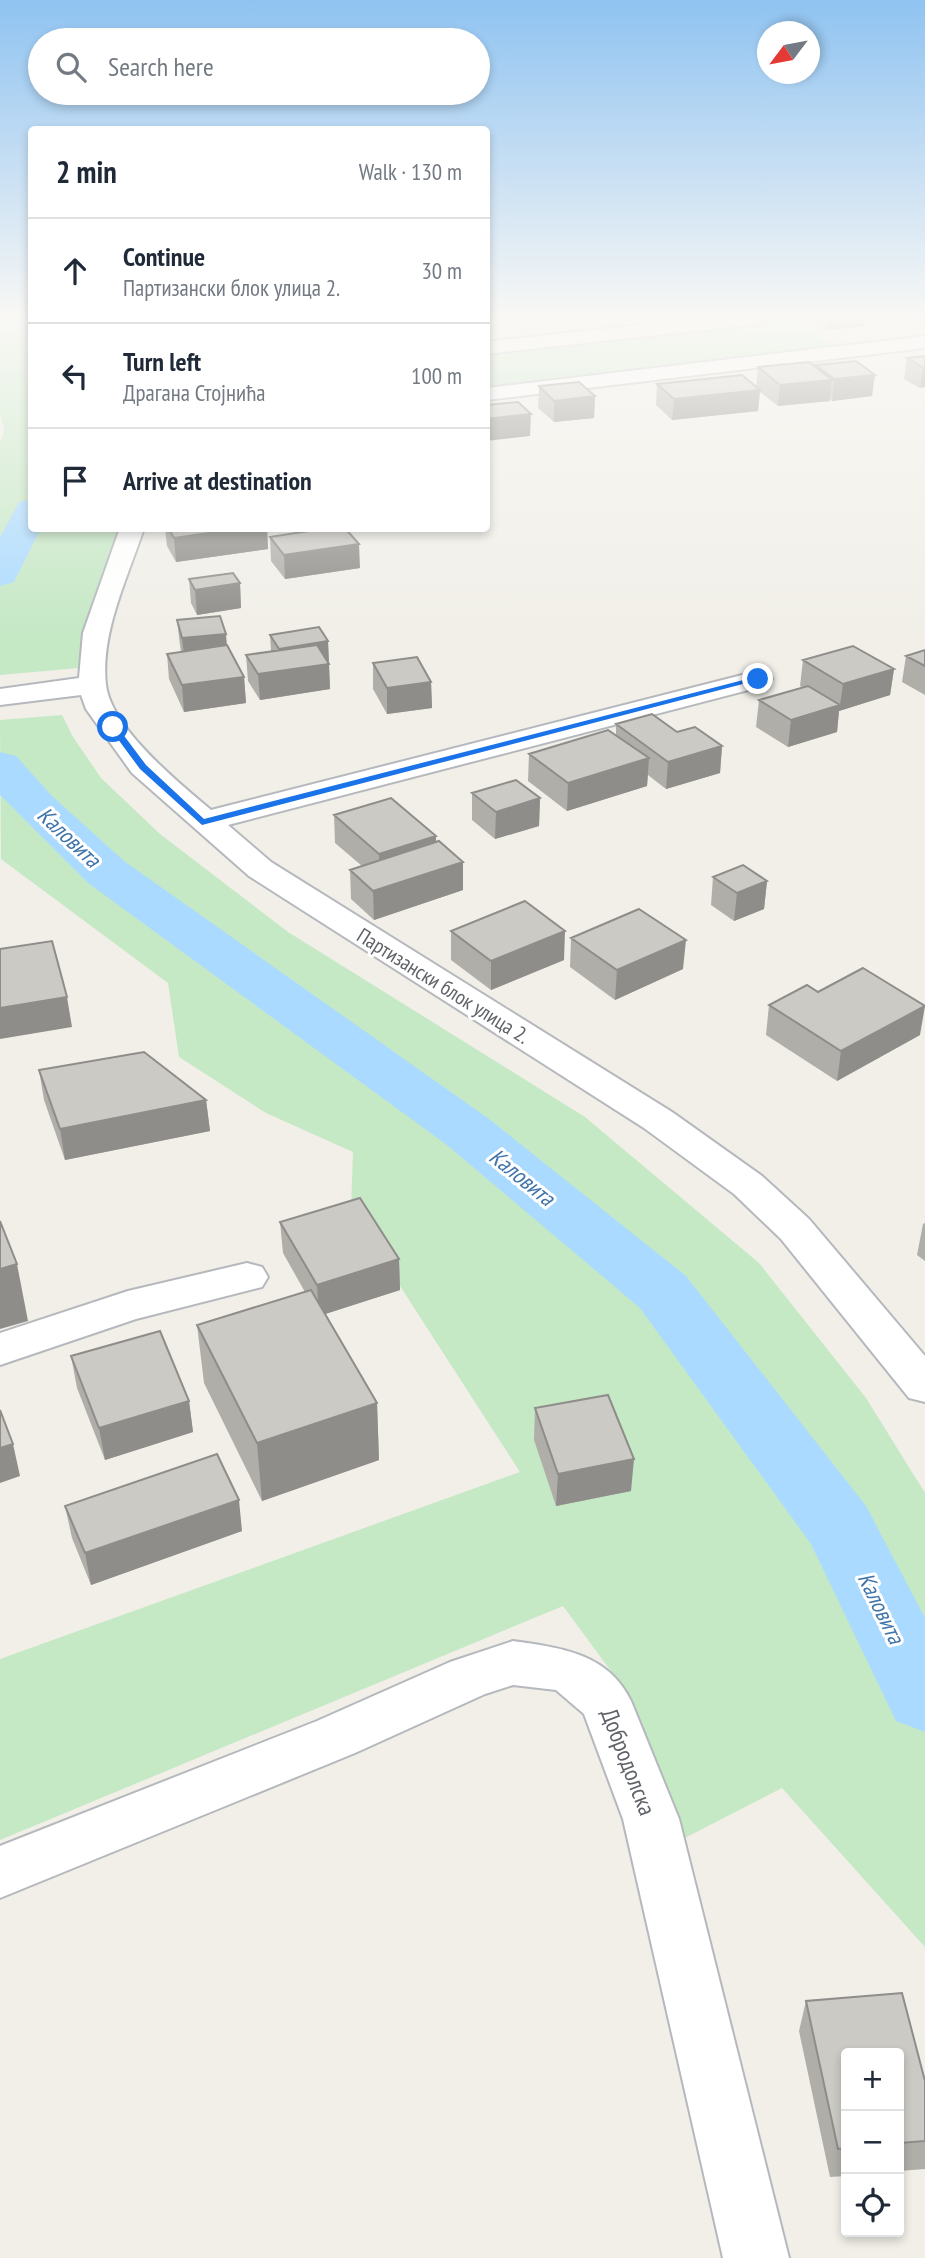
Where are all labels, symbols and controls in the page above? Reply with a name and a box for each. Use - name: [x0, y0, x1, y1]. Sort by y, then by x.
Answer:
- north arrow: [757, 21, 820, 84]
- search box: [28, 28, 490, 105]
- icon: search: [52, 48, 90, 86]
- text: Search here: [108, 50, 214, 83]
- text: 2 min: [56, 152, 117, 191]
- text: Walk · 130 m: [359, 157, 462, 186]
- text: Continue: [123, 240, 205, 273]
- icon: ahead: [56, 252, 94, 290]
- text: 30 m: [421, 256, 462, 285]
- text: Партизански блок улица 2.: [123, 273, 340, 302]
- text: Turn left: [123, 345, 201, 378]
- icon: left: [56, 357, 94, 395]
- text: 100 m: [411, 361, 462, 390]
- text: Драгана Стојнића: [123, 378, 266, 407]
- icon: arrive: [56, 462, 94, 500]
- text: Arrive at destination: [123, 464, 312, 497]
- route end: [742, 663, 773, 694]
- route start: [97, 711, 128, 742]
- water label: Каловита: [32, 800, 108, 874]
- street label: Партизански блок улица 2.: [352, 922, 535, 1050]
- water label: Каловита: [484, 1142, 562, 1213]
- water label: Каловита: [852, 1567, 912, 1650]
- street label: Добродолска: [594, 1704, 663, 1820]
- map controls: [841, 2048, 904, 2237]
- button: +: [841, 2048, 904, 2111]
- button: −: [841, 2111, 904, 2174]
- button: locate: [841, 2174, 904, 2237]

